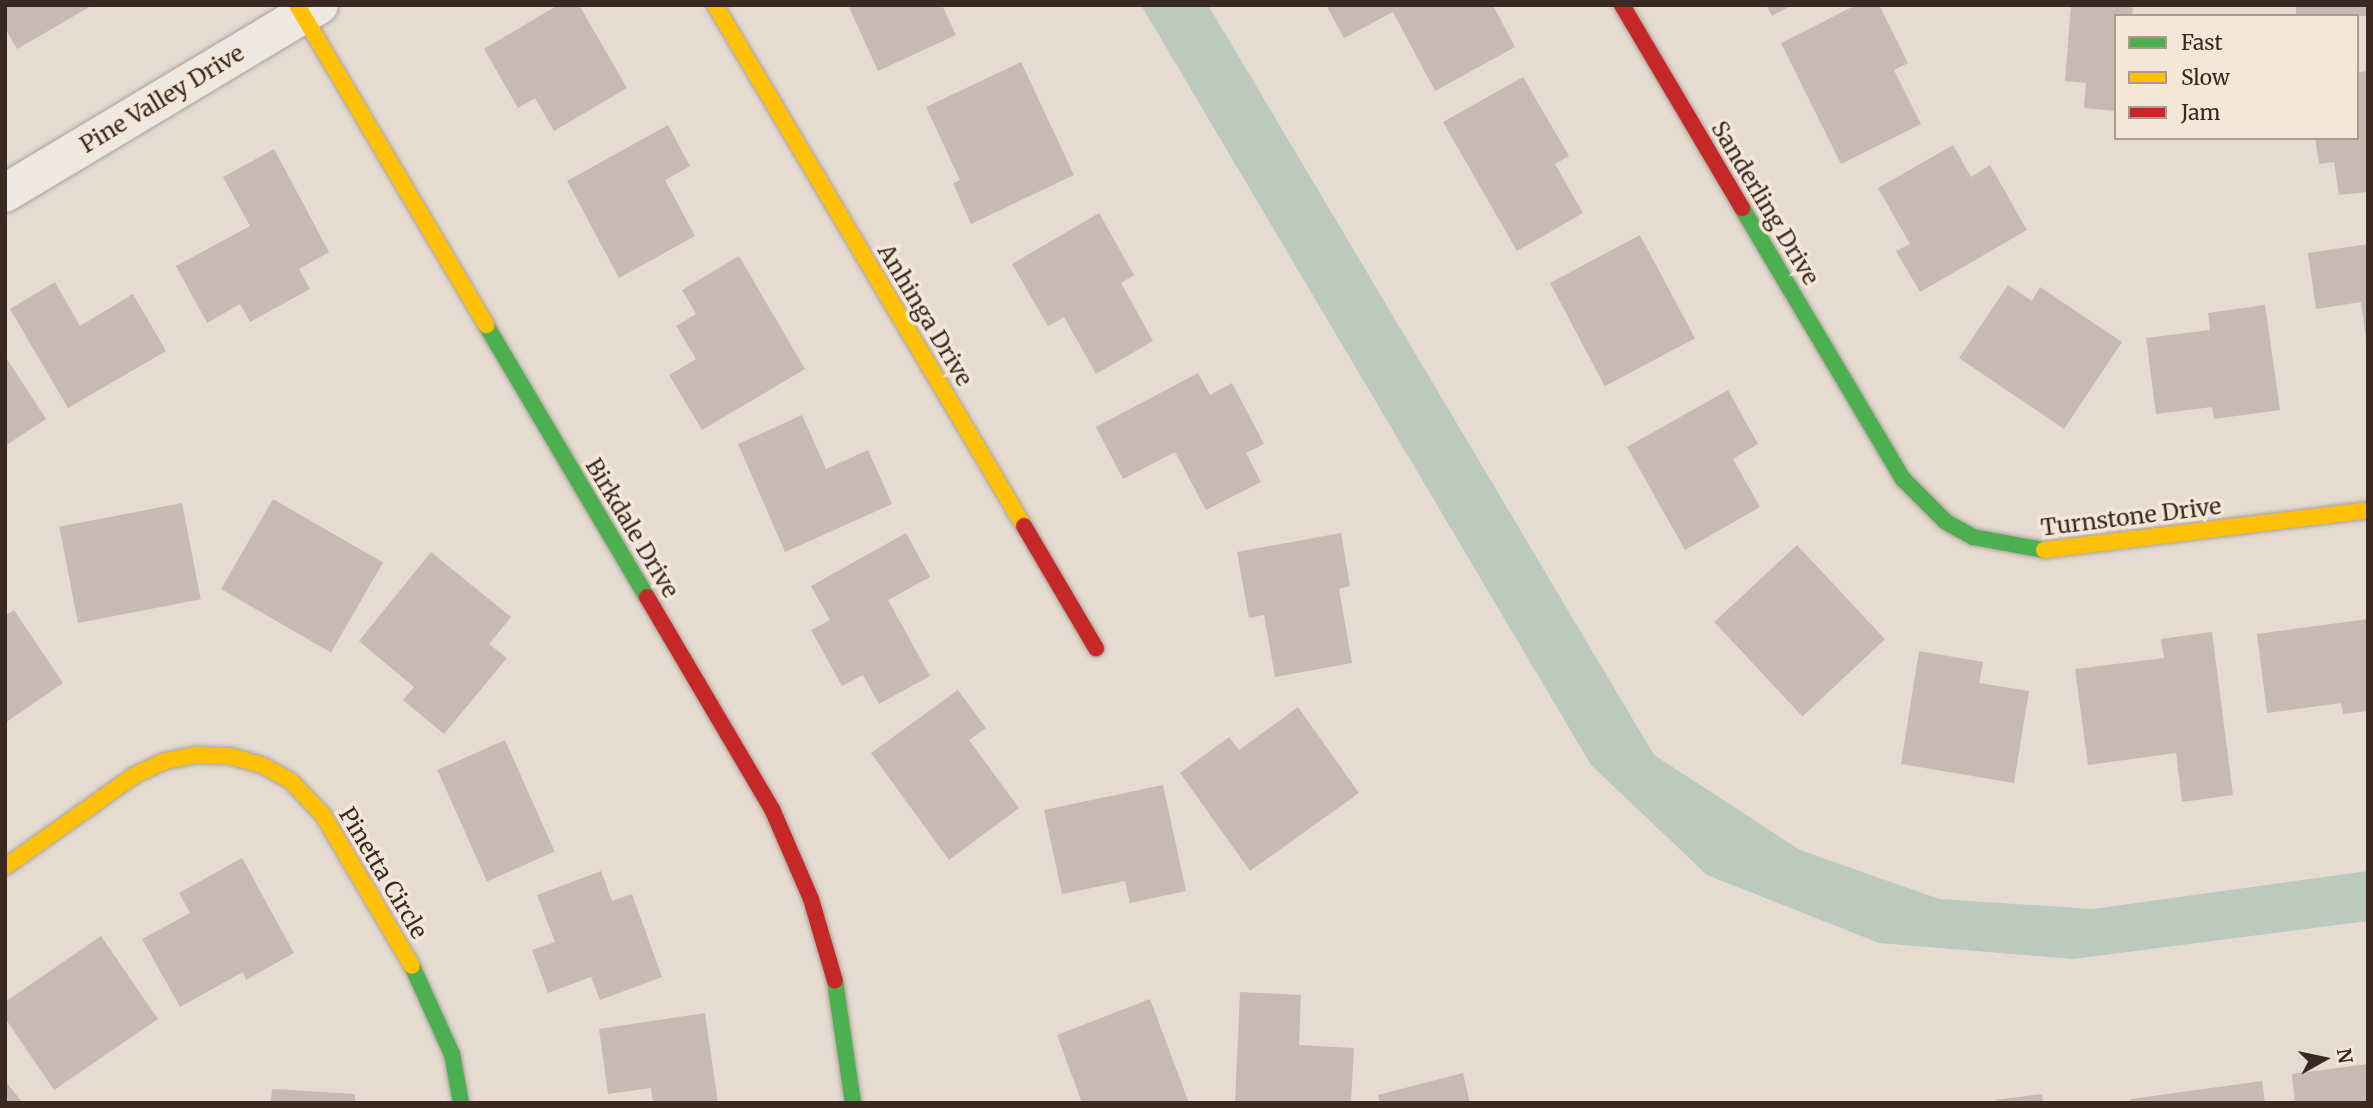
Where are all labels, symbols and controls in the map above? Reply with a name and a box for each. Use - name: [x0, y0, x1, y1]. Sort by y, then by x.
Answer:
- legend: [2114, 14, 2359, 140]
- text: Fast: [2181, 29, 2223, 56]
- street label: Pine Valley Drive: [75, 39, 249, 159]
- text: Slow: [2181, 64, 2230, 91]
- text: Jam: [2181, 99, 2220, 126]
- street label: Sanderling Drive: [1705, 116, 1825, 290]
- street label: Anhinga Drive: [872, 239, 978, 391]
- street label: Birkdale Drive: [580, 453, 684, 603]
- street label: Turnstone Drive: [2039, 492, 2223, 542]
- street label: Pinetta Circle: [333, 802, 433, 944]
- north arrow: [2289, 1024, 2359, 1094]
- text: N: [2332, 1046, 2358, 1065]

